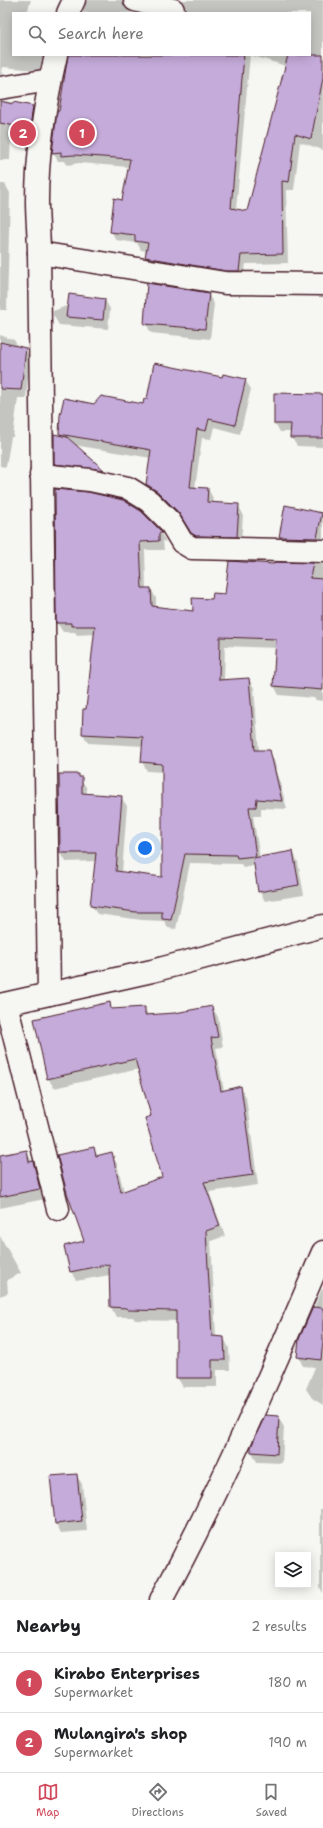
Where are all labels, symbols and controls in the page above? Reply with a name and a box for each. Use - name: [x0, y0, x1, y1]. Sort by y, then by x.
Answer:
- search box: [12, 12, 311, 56]
- icon: search: [26, 23, 48, 45]
- text: Search here: [58, 24, 144, 44]
- pin: 2: [10, 118, 36, 148]
- pin: 1: [69, 118, 95, 148]
- your location: [135, 838, 155, 858]
- map controls: [275, 1552, 311, 1588]
- button: layers: [275, 1552, 311, 1588]
- text: Nearby: [16, 1615, 81, 1637]
- text: 2 results: [251, 1618, 307, 1635]
- text: Kirabo Enterprises: [54, 1664, 200, 1684]
- text: 1: [26, 1674, 32, 1691]
- text: 180 m: [268, 1674, 307, 1691]
- text: Supermarket: [54, 1684, 133, 1701]
- text: Mulangira's shop: [54, 1724, 187, 1744]
- text: 2: [24, 1734, 34, 1751]
- text: 190 m: [268, 1734, 307, 1751]
- text: Supermarket: [54, 1744, 133, 1761]
- tab: Map: [36, 1781, 60, 1820]
- tab: Directions: [131, 1781, 184, 1820]
- tab: Saved: [256, 1781, 287, 1820]

